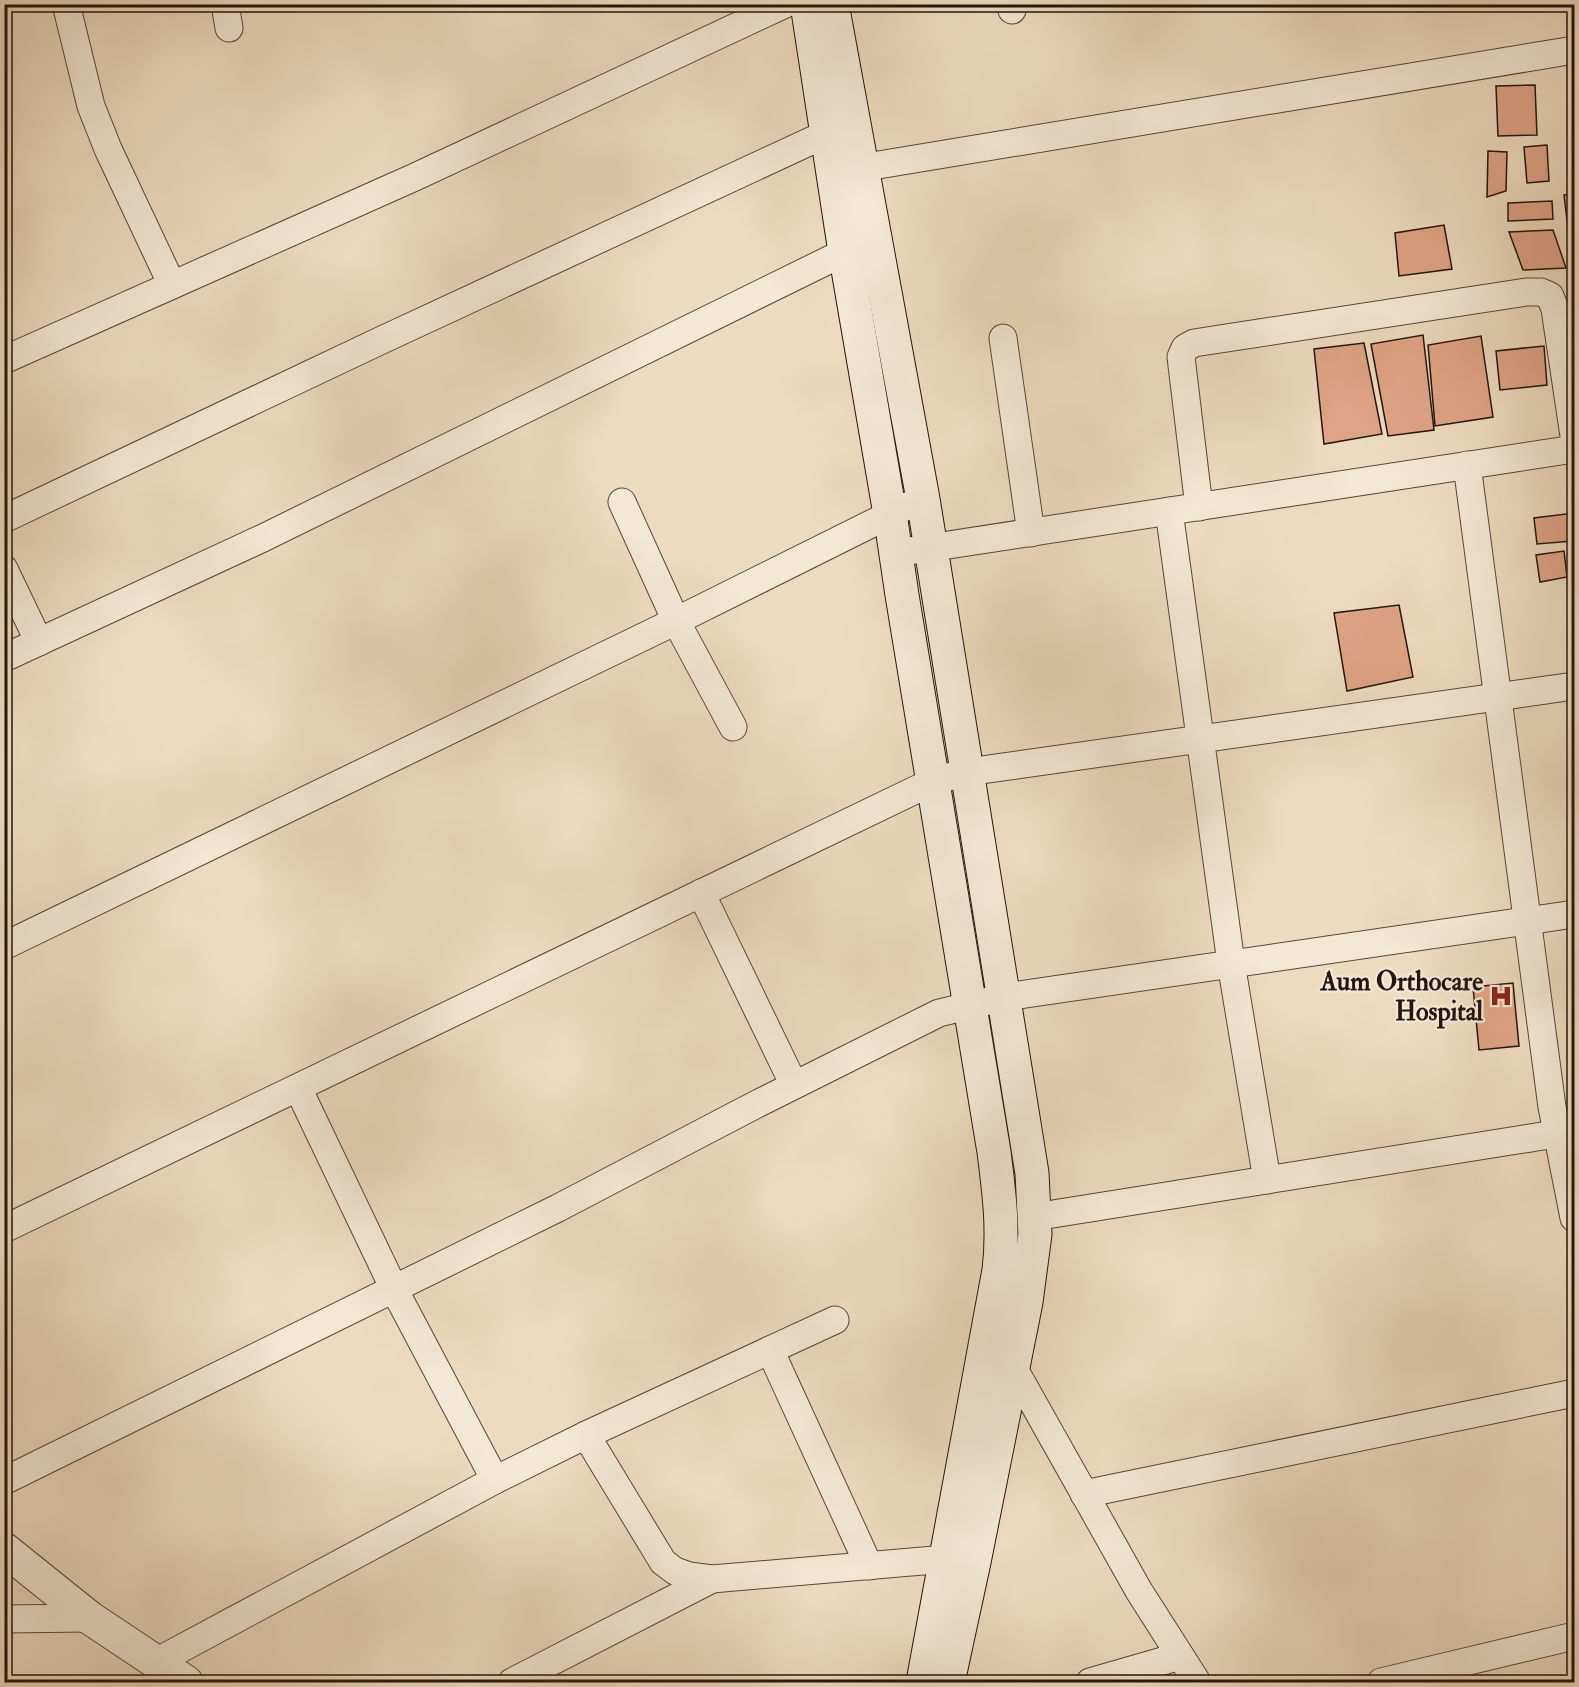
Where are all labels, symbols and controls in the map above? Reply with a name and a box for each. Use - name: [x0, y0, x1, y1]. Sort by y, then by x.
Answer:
- place label: Aum Orthocare Hospital: [1319, 966, 1483, 1029]
- hospital icon: Aum Orthocare Hospital: [1488, 983, 1514, 1009]

